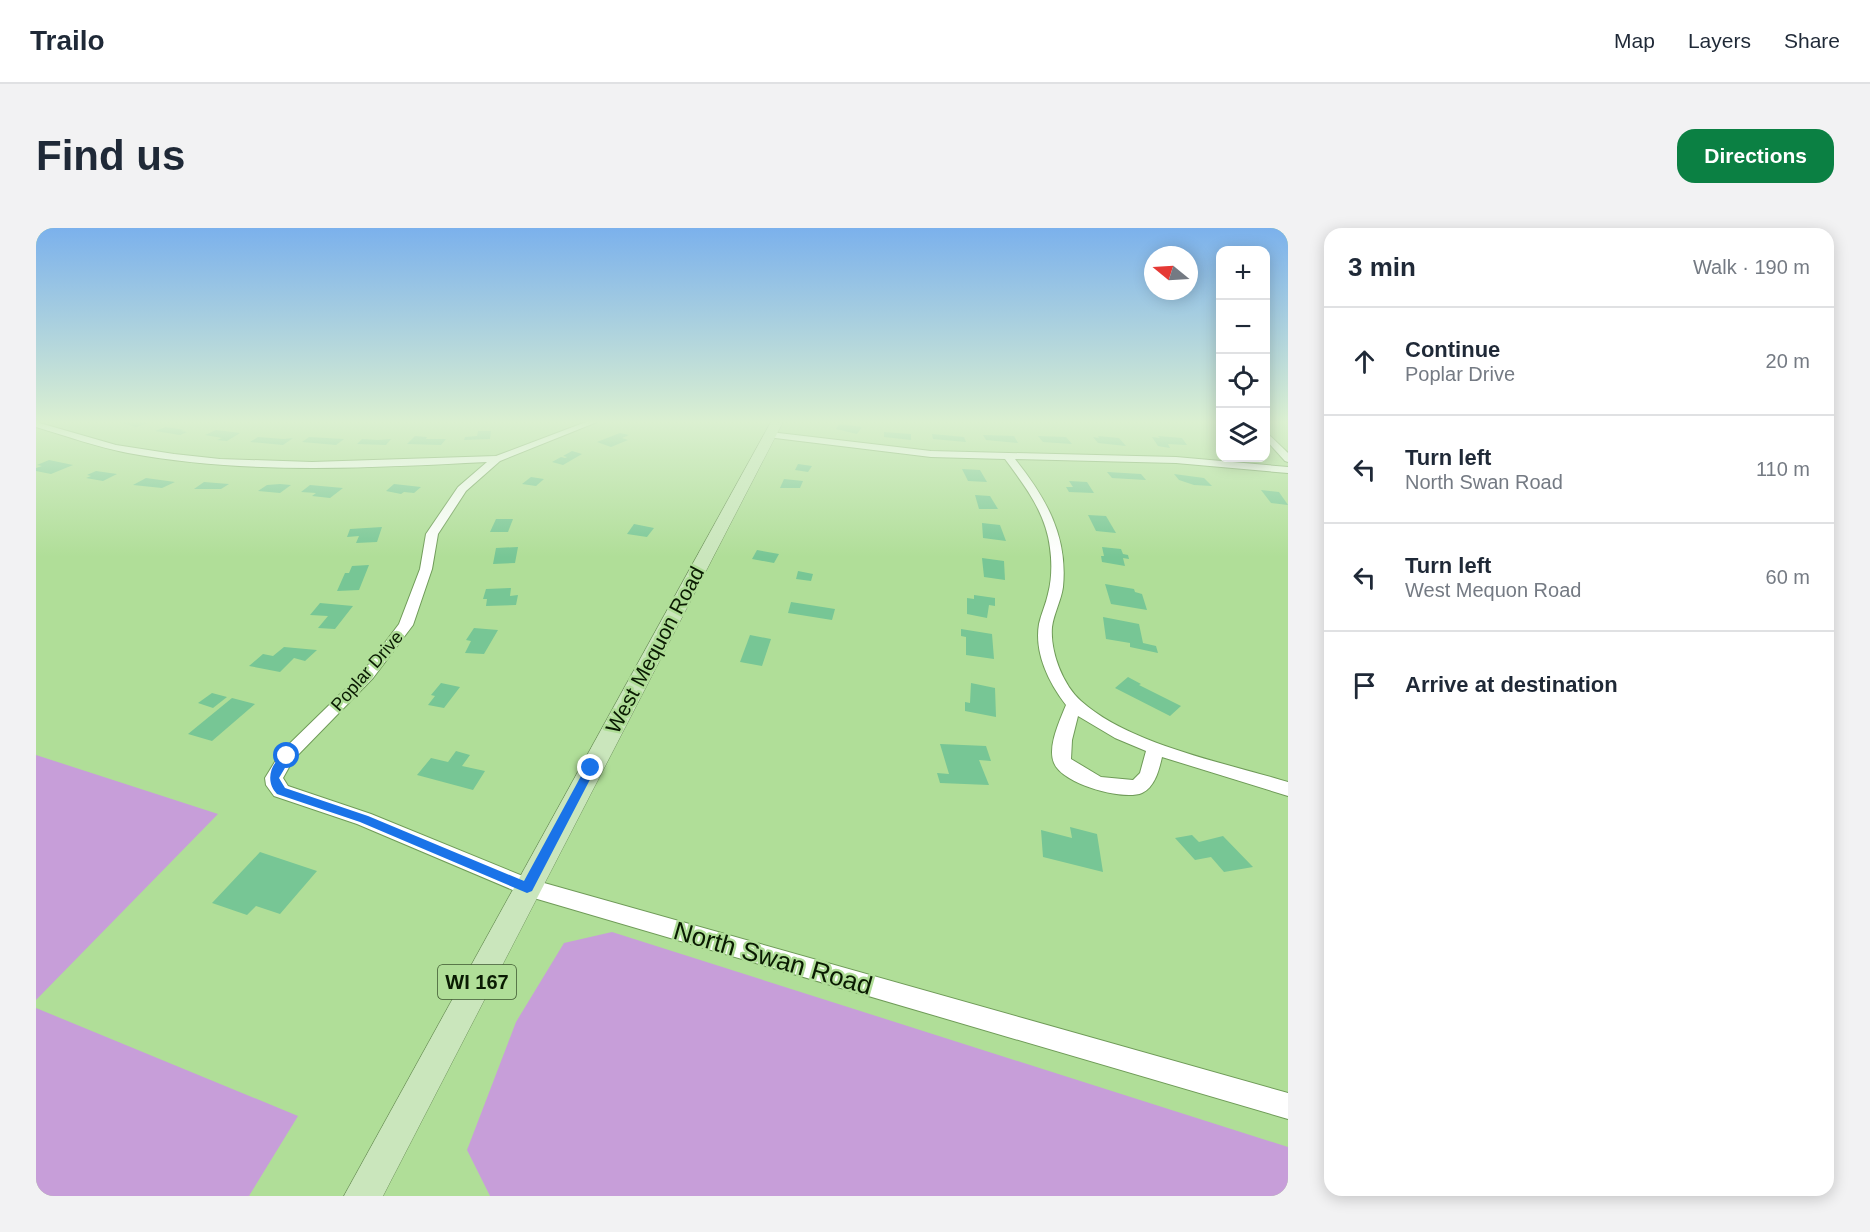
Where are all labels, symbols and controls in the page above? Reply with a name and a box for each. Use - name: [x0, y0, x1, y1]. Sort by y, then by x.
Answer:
- text: Trailo: [30, 25, 105, 56]
- text: Map: [1614, 29, 1655, 52]
- text: Layers: [1688, 29, 1751, 52]
- text: Share: [1784, 29, 1840, 52]
- button: Directions: [1677, 129, 1834, 183]
- text: Find us: [36, 132, 185, 179]
- north arrow: [1144, 246, 1198, 300]
- map controls: [1216, 246, 1270, 462]
- button: +: [1216, 246, 1270, 300]
- text: 3 min: [1348, 252, 1416, 282]
- text: Walk · 190 m: [1693, 256, 1810, 278]
- button: −: [1216, 300, 1270, 354]
- text: Continue: [1405, 337, 1500, 362]
- icon: ahead: [1348, 345, 1381, 378]
- text: 20 m: [1766, 350, 1810, 372]
- button: locate: [1216, 354, 1270, 408]
- text: Poplar Drive: [1405, 363, 1515, 385]
- button: layers: [1216, 408, 1270, 462]
- text: Turn left: [1405, 445, 1491, 470]
- icon: left: [1348, 453, 1381, 486]
- text: 110 m: [1756, 458, 1810, 480]
- text: North Swan Road: [1405, 471, 1563, 493]
- text: Turn left: [1405, 553, 1491, 578]
- icon: left: [1348, 561, 1381, 594]
- street label: West Mequon Road: [601, 563, 708, 737]
- text: 60 m: [1766, 566, 1810, 588]
- text: West Mequon Road: [1405, 579, 1581, 601]
- street label: Poplar Drive: [327, 627, 407, 715]
- icon: arrive: [1348, 669, 1381, 702]
- text: Arrive at destination: [1405, 672, 1618, 697]
- route start: [273, 742, 299, 768]
- route end: [577, 754, 603, 780]
- street label: North Swan Road: [670, 915, 876, 1001]
- road number: WI 167: [438, 965, 516, 999]

